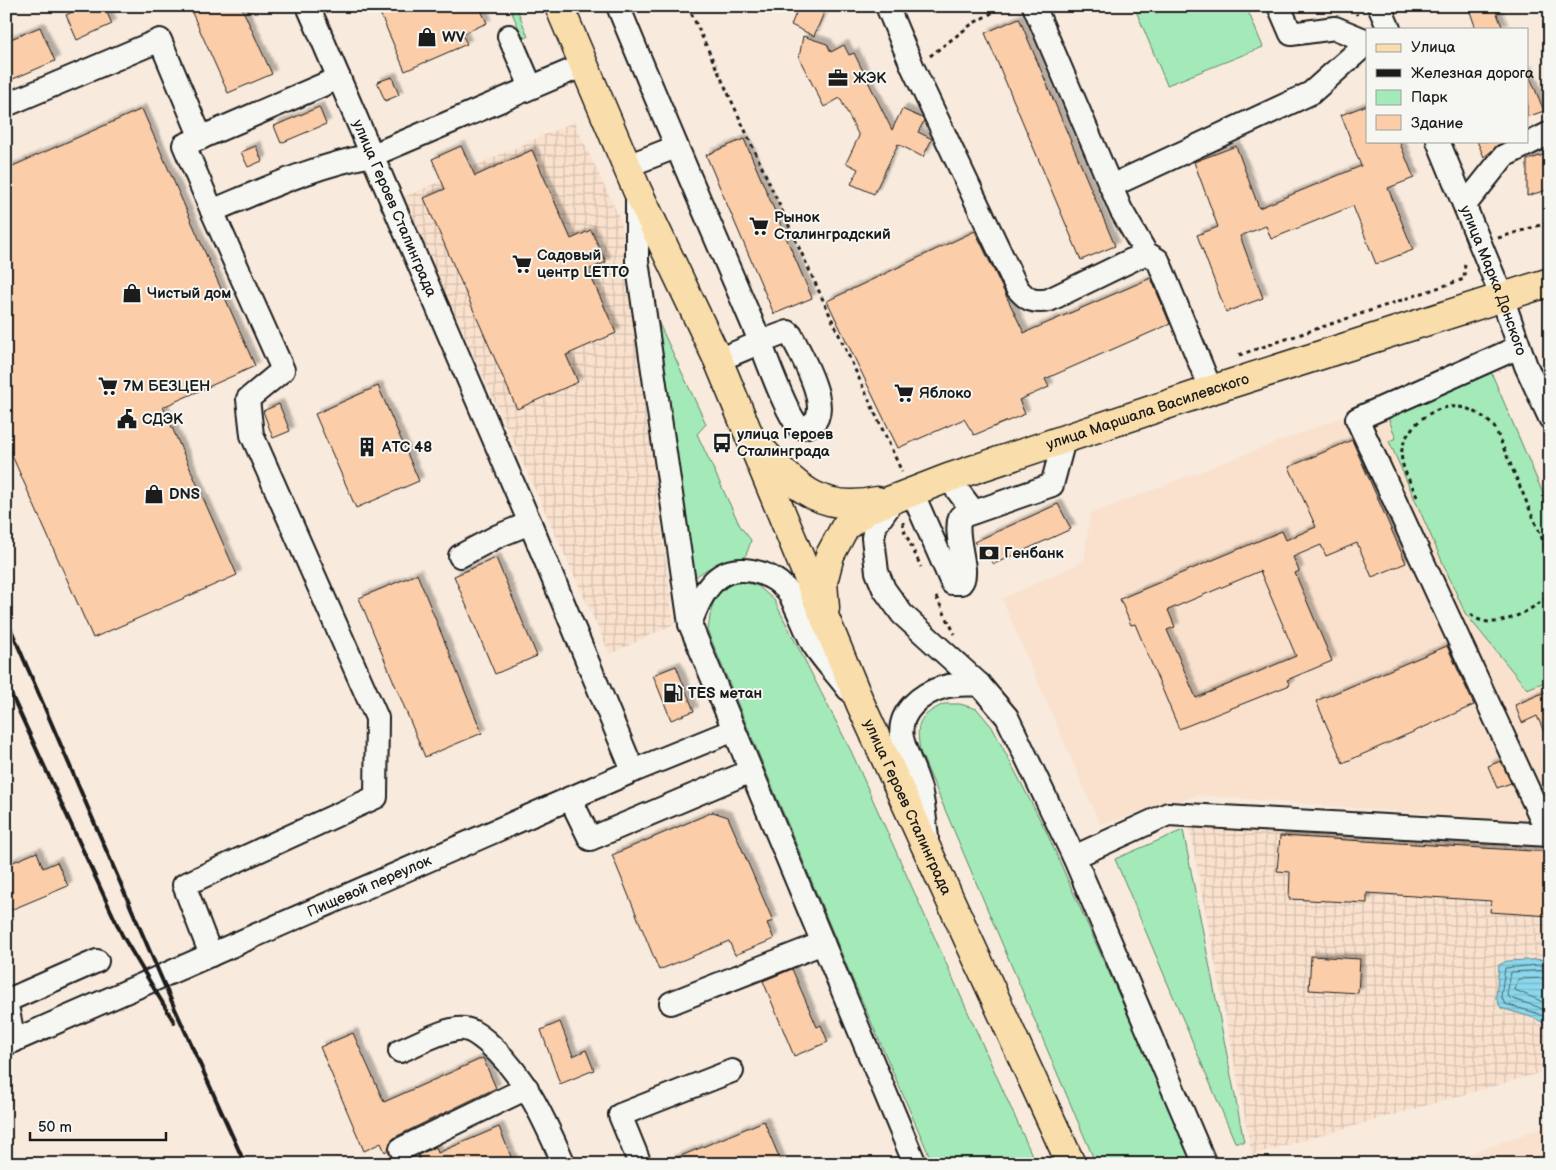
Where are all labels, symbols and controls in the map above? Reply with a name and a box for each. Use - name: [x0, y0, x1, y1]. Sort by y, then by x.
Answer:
- shop icon: WV: [416, 26, 438, 48]
- place label: WV: [442, 28, 466, 47]
- legend: [1366, 28, 1528, 142]
- text: Улица: [1411, 38, 1456, 57]
- text: Железная дорога: [1411, 64, 1534, 83]
- office icon: ЖЭК: [827, 67, 849, 89]
- place label: ЖЭК: [853, 69, 887, 88]
- text: Парк: [1411, 88, 1448, 107]
- text: Здание: [1411, 114, 1463, 133]
- street label: улица Героев Сталинграда: [348, 117, 441, 300]
- street label: улица Марка Донского: [1456, 202, 1531, 358]
- place label: Рынок Сталинградский: [774, 208, 891, 244]
- supermarket icon: Рынок Сталинградский: [748, 215, 770, 237]
- place label: Садовый центр LETTO: [537, 246, 629, 282]
- supermarket icon: Садовый центр LETTO: [511, 253, 533, 275]
- shop icon: Чистый дом: [121, 282, 143, 304]
- place label: Чистый дом: [147, 284, 231, 303]
- street label: улица Маршала Василевского: [1044, 369, 1251, 454]
- supermarket icon: 7М БЕЗЦЕН: [97, 375, 119, 397]
- place label: 7М БЕЗЦЕН: [123, 377, 210, 396]
- supermarket icon: Яблоко: [893, 382, 915, 404]
- place label: Яблоко: [919, 384, 971, 403]
- public building icon: СДЭК: [116, 408, 138, 430]
- place label: СДЭК: [142, 410, 184, 429]
- place label: улица Героев Сталинграда: [737, 425, 833, 461]
- bus stop icon: улица Героев Сталинграда: [711, 432, 733, 454]
- building icon: АТС 48: [356, 436, 378, 458]
- place label: АТС 48: [381, 438, 432, 457]
- shop icon: DNS: [143, 483, 165, 505]
- place label: DNS: [169, 485, 200, 504]
- bank icon: Генбанк: [978, 542, 1000, 564]
- place label: Генбанк: [1004, 544, 1065, 563]
- fuel station icon: TES метан: [662, 682, 684, 704]
- place label: TES метан: [688, 684, 762, 703]
- street label: улица Героев Сталинграда: [859, 716, 956, 898]
- street label: Пищевой переулок: [304, 850, 434, 921]
- scale bar: [30, 1110, 166, 1142]
- text: 50 m: [38, 1118, 72, 1137]

